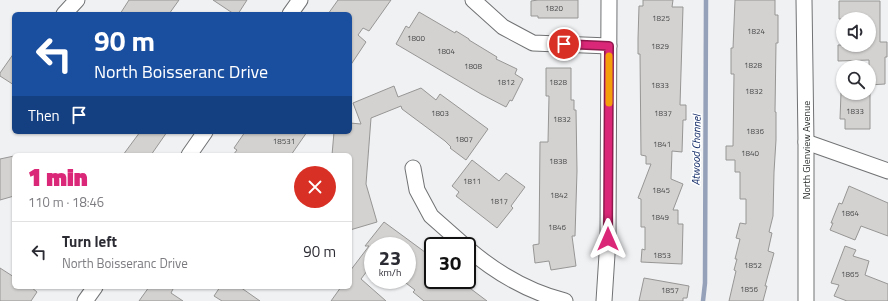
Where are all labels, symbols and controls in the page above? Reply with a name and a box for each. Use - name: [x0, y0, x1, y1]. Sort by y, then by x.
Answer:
- house number: 1820: [545, 2, 563, 14]
- house number: 1825: [652, 12, 670, 24]
- map controls: [836, 12, 876, 100]
- button: sound: [836, 12, 876, 52]
- text: 90 m: [94, 19, 155, 62]
- house number: 1824: [747, 25, 765, 37]
- pin: [547, 27, 581, 61]
- icon: left: [28, 28, 80, 80]
- house number: 1800: [407, 32, 425, 44]
- icon: arrive: [553, 33, 575, 55]
- house number: 1829: [651, 40, 669, 52]
- house number: 1804: [437, 45, 455, 57]
- text: North Boisseranc Drive: [94, 58, 268, 85]
- house number: 1828: [744, 59, 762, 71]
- house number: 1808: [464, 60, 482, 72]
- button: search: [836, 60, 876, 100]
- house number: 1812: [497, 76, 515, 88]
- house number: 1828: [549, 76, 567, 88]
- house number: 1833: [651, 79, 669, 91]
- house number: 1832: [745, 85, 763, 97]
- street label: North Glenview Avenue: [799, 101, 814, 199]
- text: Then: [28, 104, 60, 127]
- icon: arrive: [68, 104, 90, 126]
- house number: 1833: [846, 105, 864, 117]
- house number: 1803: [431, 107, 449, 119]
- house number: 1837: [654, 107, 672, 119]
- house number: 1832: [553, 113, 571, 125]
- water label: Atwood Channel: [687, 113, 705, 186]
- house number: 1836: [746, 125, 764, 137]
- house number: 1807: [455, 133, 473, 145]
- house number: 18531: [273, 135, 295, 147]
- house number: 1841: [653, 138, 671, 150]
- house number: 1840: [741, 147, 759, 159]
- house number: 1838: [549, 155, 567, 167]
- text: 1 min: [28, 159, 88, 195]
- button: close: [294, 166, 336, 208]
- house number: 1811: [463, 175, 481, 187]
- house number: 1845: [652, 184, 670, 196]
- house number: 1842: [550, 189, 568, 201]
- text: 110 m · 18:46: [28, 192, 104, 212]
- house number: 1817: [490, 195, 508, 207]
- house number: 1864: [841, 207, 859, 219]
- house number: 1849: [651, 211, 669, 223]
- position arrow: [587, 218, 629, 260]
- house number: 1846: [548, 221, 566, 233]
- text: Turn left: [62, 230, 117, 253]
- speed limit sign: 30: [424, 237, 476, 289]
- text: 90 m: [303, 240, 336, 263]
- icon: left: [28, 241, 50, 263]
- text: 23: [379, 242, 401, 273]
- house number: 1853: [653, 249, 671, 261]
- text: North Boisseranc Drive: [62, 253, 188, 273]
- house number: 1852: [744, 259, 762, 271]
- text: km/h: [379, 265, 401, 280]
- house number: 1865: [841, 268, 859, 280]
- house number: 1856: [740, 283, 758, 295]
- house number: 1857: [661, 284, 679, 296]

